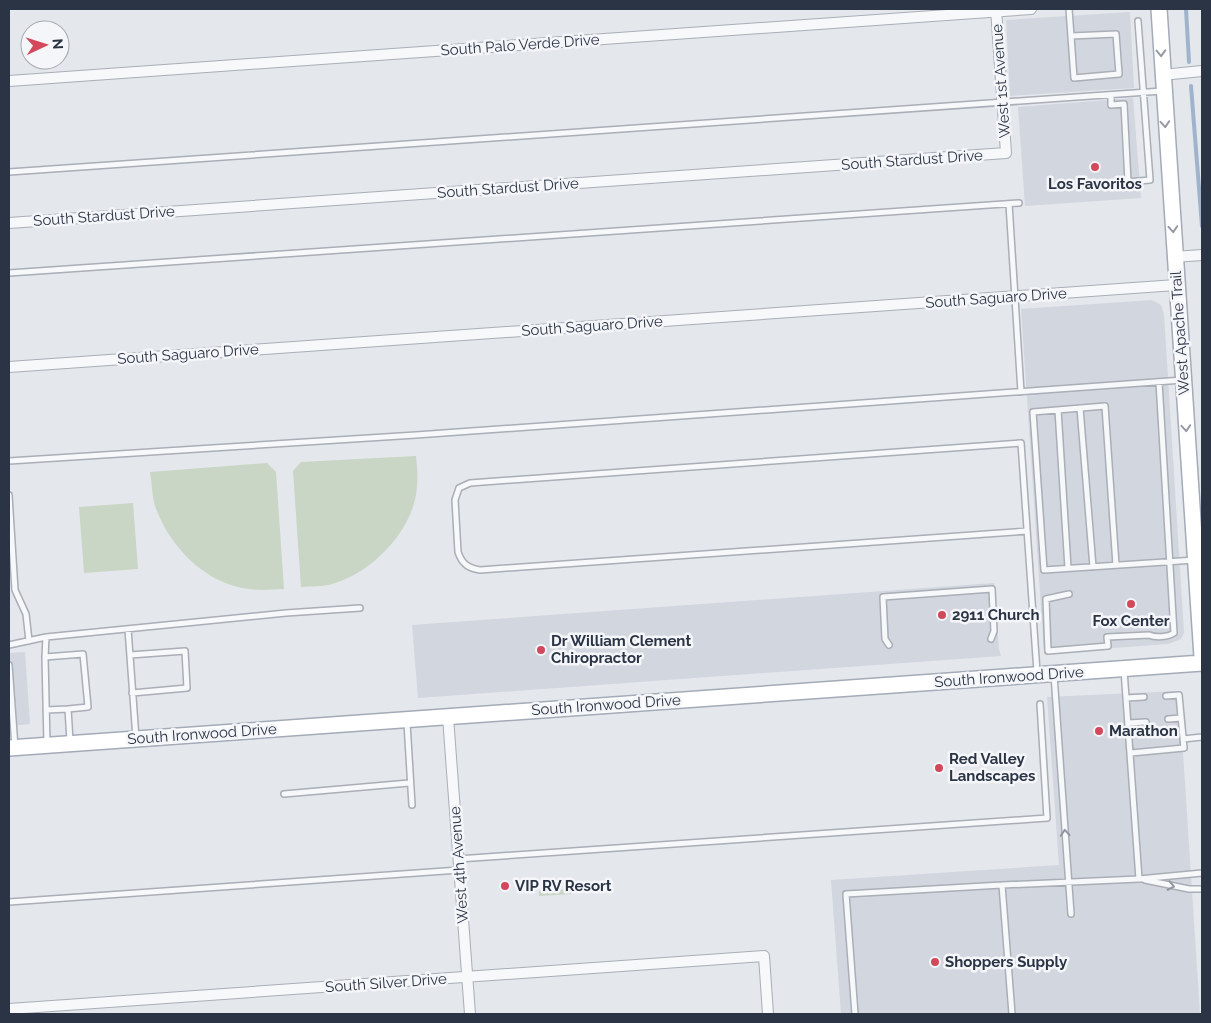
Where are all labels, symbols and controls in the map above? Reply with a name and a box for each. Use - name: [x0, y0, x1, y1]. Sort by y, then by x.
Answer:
- north arrow: [20, 20, 70, 70]
- street label: West 1st Avenue: [988, 23, 1014, 139]
- street label: South Palo Verde Drive: [440, 30, 600, 60]
- text: N: [50, 38, 66, 50]
- one-way arrow: [1155, 49, 1166, 57]
- one-way arrow: [1159, 120, 1170, 128]
- street label: South Stardust Drive: [841, 146, 984, 174]
- marker: Los Favoritos: [1089, 161, 1101, 173]
- street label: South Stardust Drive: [437, 174, 580, 202]
- place label: Los Favoritos: [1048, 175, 1142, 193]
- street label: South Stardust Drive: [33, 202, 176, 230]
- one-way arrow: [1167, 226, 1178, 234]
- street label: West Apache Trail: [1167, 269, 1193, 396]
- street label: South Saguaro Drive: [925, 284, 1068, 312]
- street label: South Saguaro Drive: [521, 312, 664, 340]
- street label: South Saguaro Drive: [117, 340, 260, 368]
- one-way arrow: [1180, 424, 1191, 432]
- marker: Fox Center: [1125, 598, 1137, 610]
- place label: 2911 Church: [952, 606, 1040, 624]
- marker: 2911 Church: [936, 609, 948, 621]
- place label: Fox Center: [1092, 612, 1170, 630]
- place label: Dr William Clement Chiropractor: [551, 632, 691, 667]
- marker: Dr William Clement Chiropractor: [535, 644, 547, 656]
- street label: South Ironwood Drive: [934, 663, 1084, 691]
- street label: South Ironwood Drive: [531, 691, 681, 719]
- street label: South Ironwood Drive: [127, 720, 277, 748]
- place label: Marathon: [1109, 722, 1178, 740]
- marker: Marathon: [1093, 725, 1105, 737]
- place label: Red Valley Landscapes: [949, 750, 1036, 785]
- marker: Red Valley Landscapes: [933, 762, 945, 774]
- street label: West 4th Avenue: [446, 806, 472, 924]
- one-way arrow: [1060, 829, 1071, 837]
- place label: VIP RV Resort: [515, 877, 612, 895]
- marker: VIP RV Resort: [499, 880, 511, 892]
- one-way arrow: [1166, 880, 1175, 890]
- place label: Shoppers Supply: [945, 953, 1068, 971]
- marker: Shoppers Supply: [929, 956, 941, 968]
- street label: South Silver Drive: [325, 970, 448, 996]

